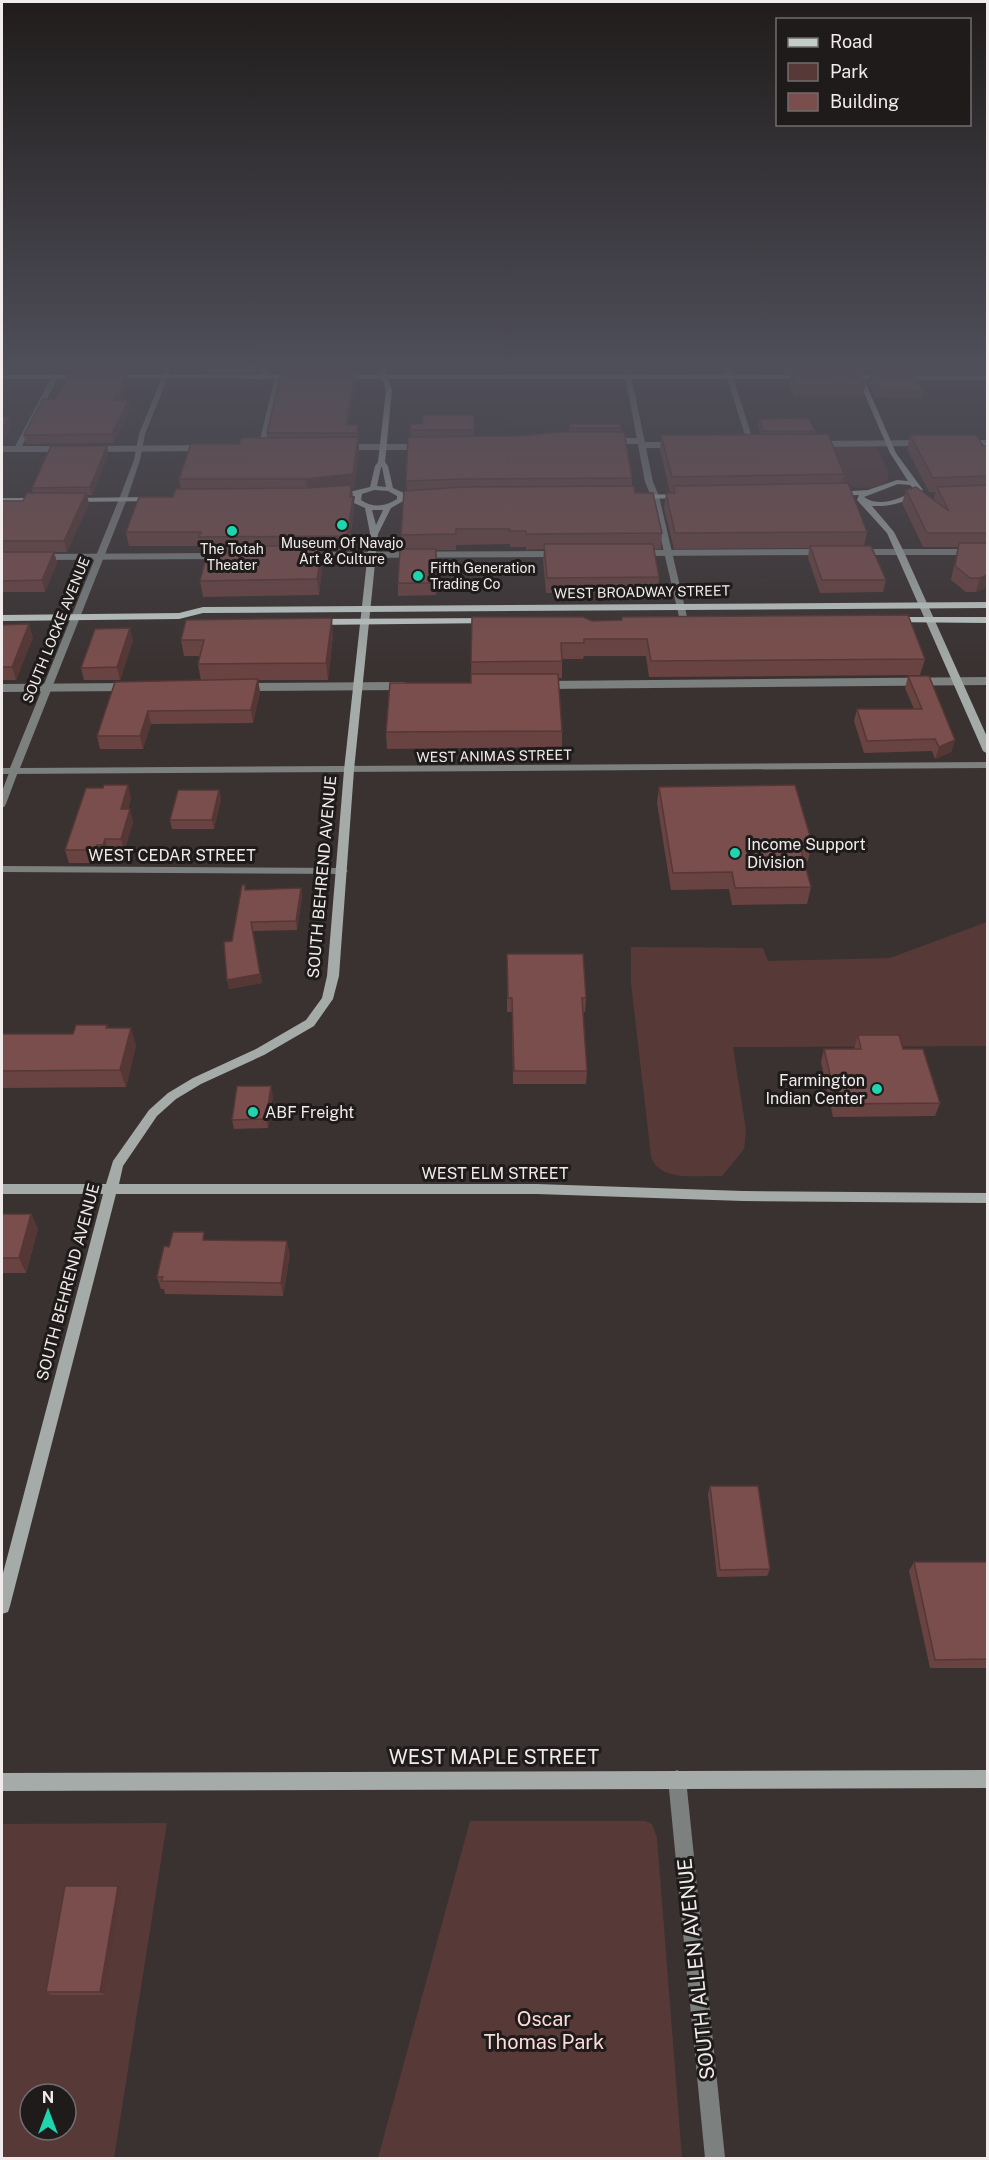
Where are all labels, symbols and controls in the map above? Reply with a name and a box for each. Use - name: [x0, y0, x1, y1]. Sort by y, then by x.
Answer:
- legend: [776, 18, 971, 126]
- text: Road: [830, 31, 873, 52]
- text: Park: [830, 61, 868, 82]
- text: Building: [830, 91, 899, 112]
- marker: Museum Of Navajo Art & Culture: [335, 518, 349, 532]
- marker: The Totah Theater: [225, 524, 239, 538]
- place label: Museum Of Navajo Art & Culture: [281, 535, 403, 567]
- place label: The Totah Theater: [200, 541, 264, 573]
- street label: SOUTH LOCKE AVENUE: [19, 555, 93, 705]
- place label: Fifth Generation Trading Co: [430, 560, 536, 592]
- marker: Fifth Generation Trading Co: [411, 569, 425, 583]
- street label: WEST BROADWAY STREET: [554, 582, 730, 602]
- street label: WEST ANIMAS STREET: [416, 747, 572, 765]
- street label: SOUTH BEHREND AVENUE: [304, 775, 340, 979]
- place label: Income Support Division: [747, 835, 866, 872]
- street label: WEST CEDAR STREET: [88, 846, 256, 865]
- marker: Income Support Division: [728, 846, 742, 860]
- place label: Farmington Indian Center: [765, 1071, 865, 1108]
- marker: Farmington Indian Center: [870, 1082, 884, 1096]
- place label: ABF Freight: [265, 1103, 354, 1122]
- marker: ABF Freight: [246, 1105, 260, 1119]
- street label: WEST ELM STREET: [422, 1164, 569, 1183]
- street label: SOUTH BEHREND AVENUE: [33, 1181, 103, 1383]
- street label: WEST MAPLE STREET: [389, 1745, 599, 1769]
- street label: SOUTH ALLEN AVENUE: [672, 1857, 720, 2081]
- park label: Oscar Thomas Park: [484, 2007, 604, 2054]
- north arrow: [18, 2082, 78, 2142]
- text: N: [42, 2088, 54, 2107]

